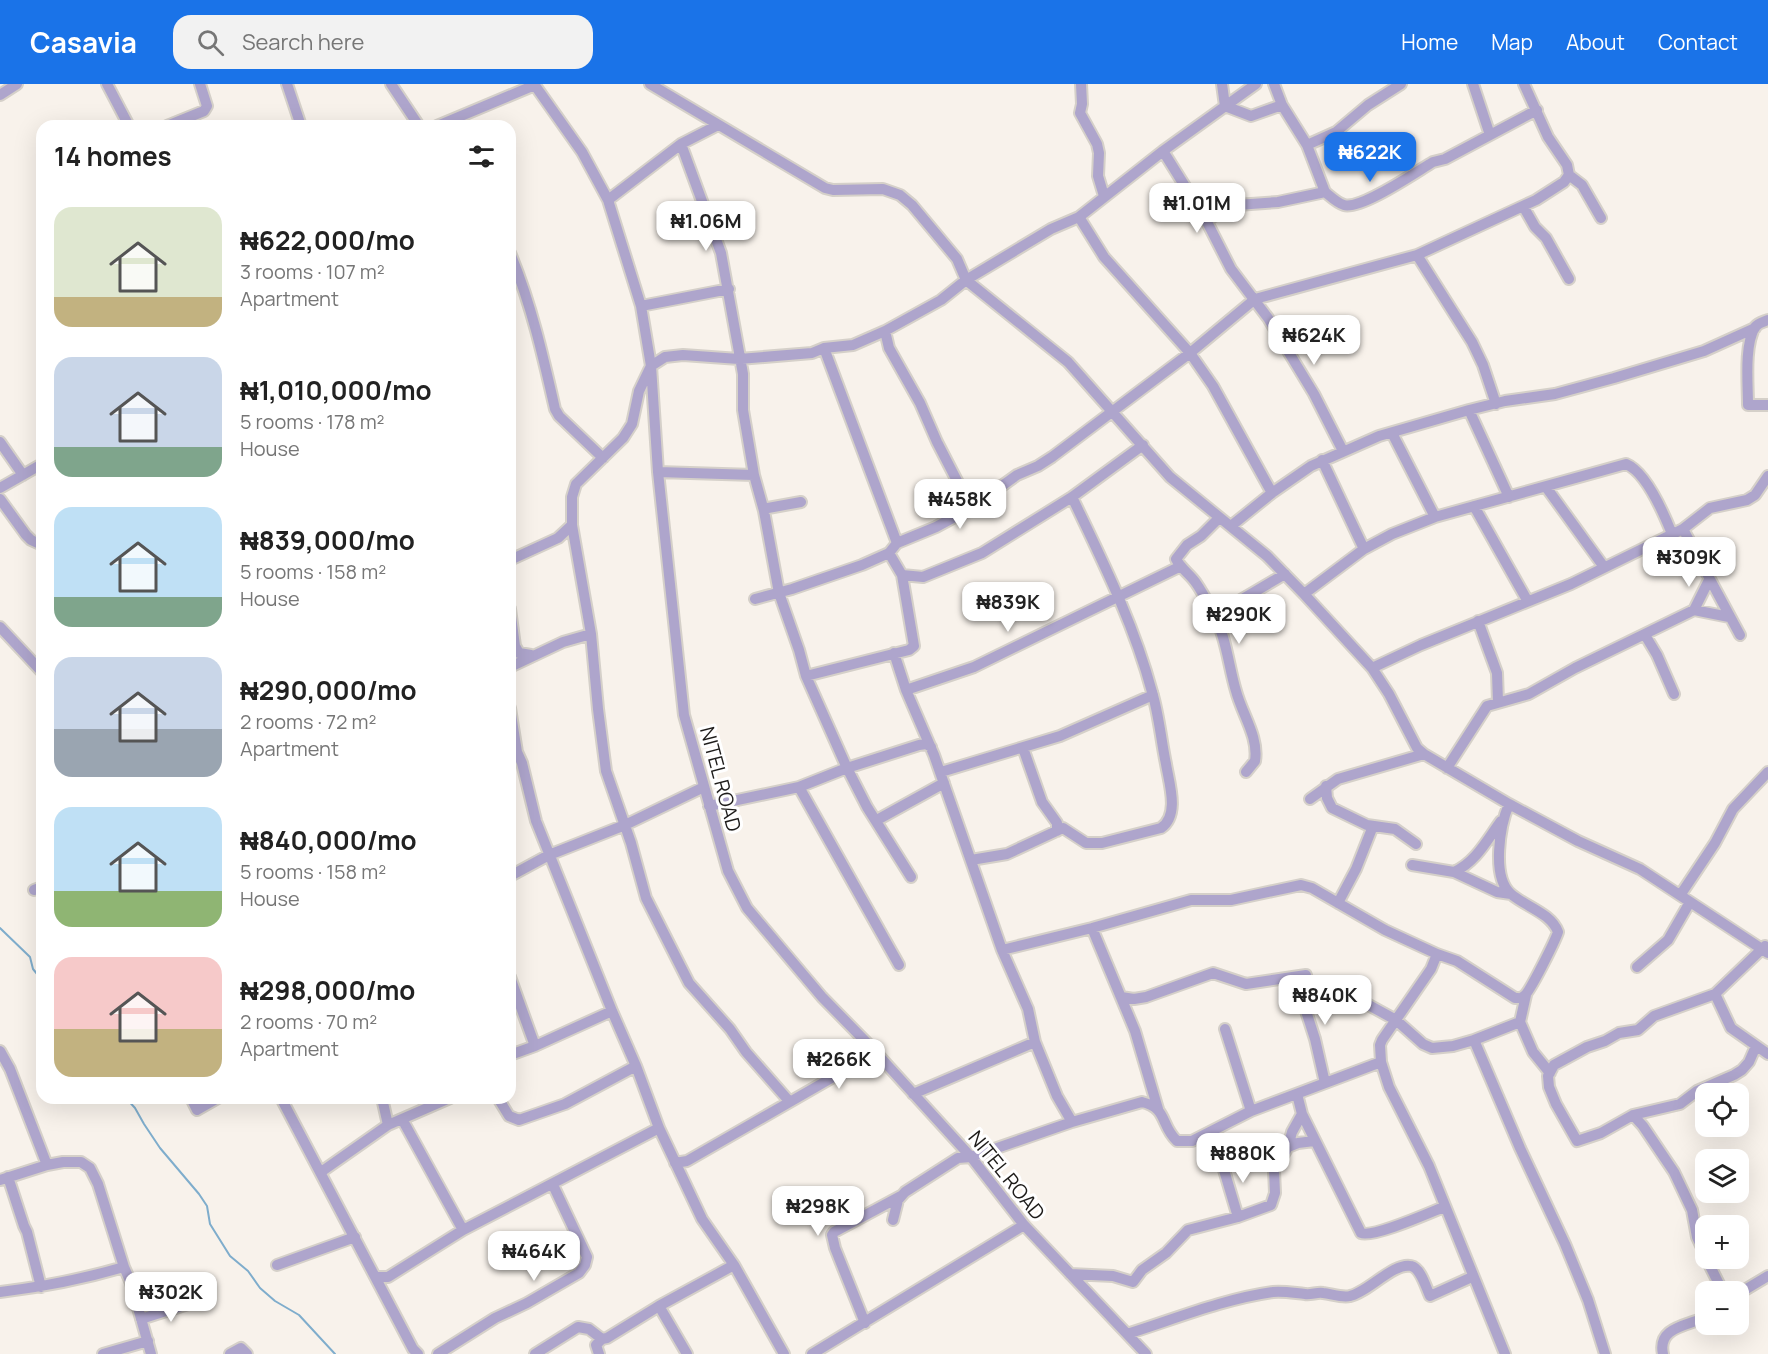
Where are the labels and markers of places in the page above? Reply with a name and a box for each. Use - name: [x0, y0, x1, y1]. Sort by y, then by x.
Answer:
- pin: ₦622K: [1328, 132, 1412, 183]
- pin: ₦1.01M: [1148, 183, 1246, 234]
- pin: ₦1.06M: [657, 201, 755, 252]
- pin: ₦624K: [1272, 315, 1356, 366]
- pin: ₦458K: [918, 479, 1002, 530]
- pin: ₦309K: [1647, 537, 1731, 588]
- pin: ₦839K: [966, 582, 1050, 633]
- pin: ₦290K: [1197, 594, 1281, 645]
- pin: ₦840K: [1283, 975, 1367, 1026]
- pin: ₦266K: [797, 1039, 881, 1090]
- pin: ₦880K: [1201, 1133, 1285, 1184]
- pin: ₦298K: [776, 1186, 860, 1237]
- pin: ₦464K: [492, 1231, 576, 1282]
- pin: ₦302K: [129, 1272, 213, 1323]

